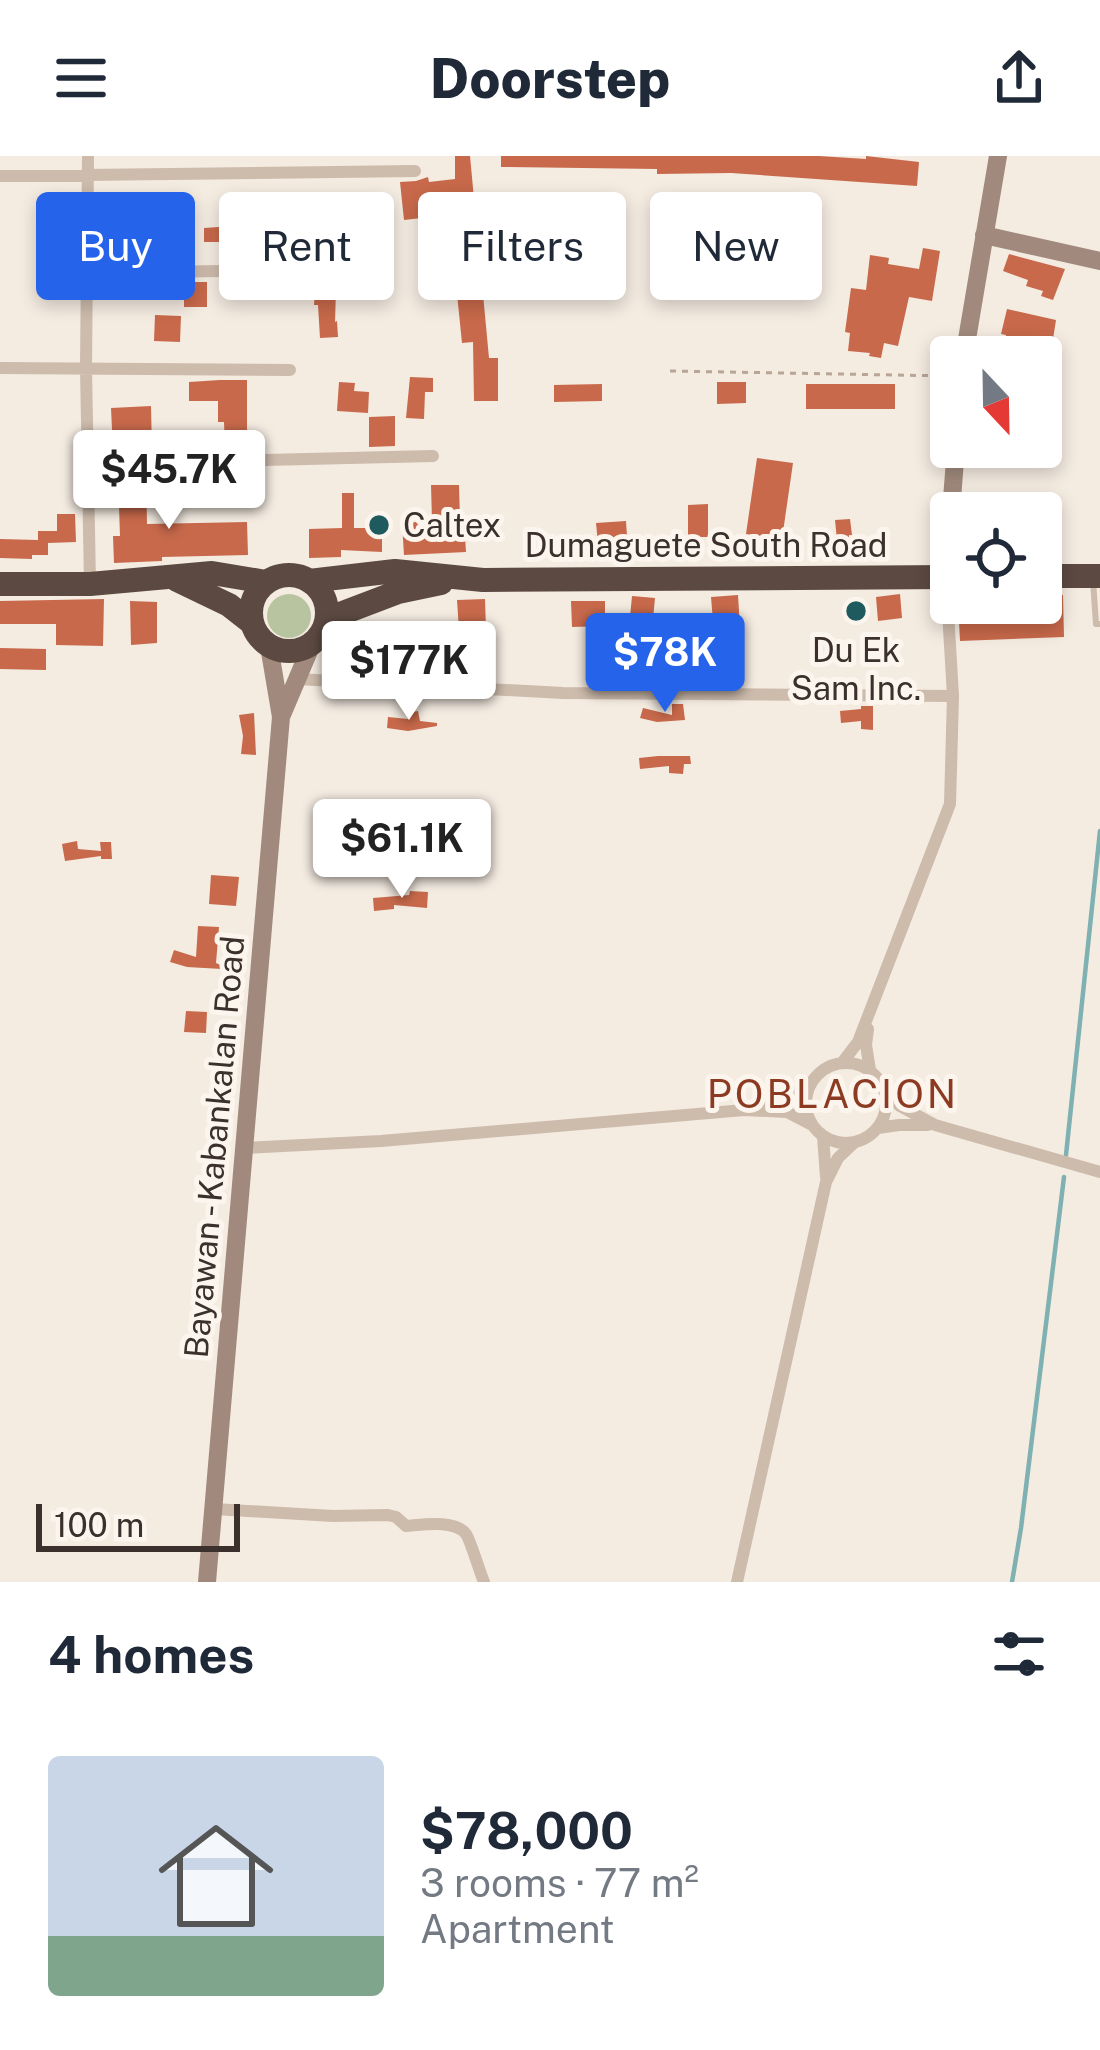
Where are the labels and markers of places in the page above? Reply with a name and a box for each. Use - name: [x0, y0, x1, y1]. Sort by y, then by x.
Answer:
- pin: $45.7K: [71, 430, 267, 532]
- place label: Caltex: [403, 506, 501, 544]
- marker: Caltex: [366, 512, 392, 538]
- marker: Du Ek Sam Inc.: [843, 598, 869, 624]
- pin: $78K: [594, 613, 736, 715]
- pin: $177K: [325, 621, 493, 723]
- place label: Du Ek Sam Inc.: [791, 631, 921, 707]
- pin: $61.1K: [304, 799, 500, 901]

